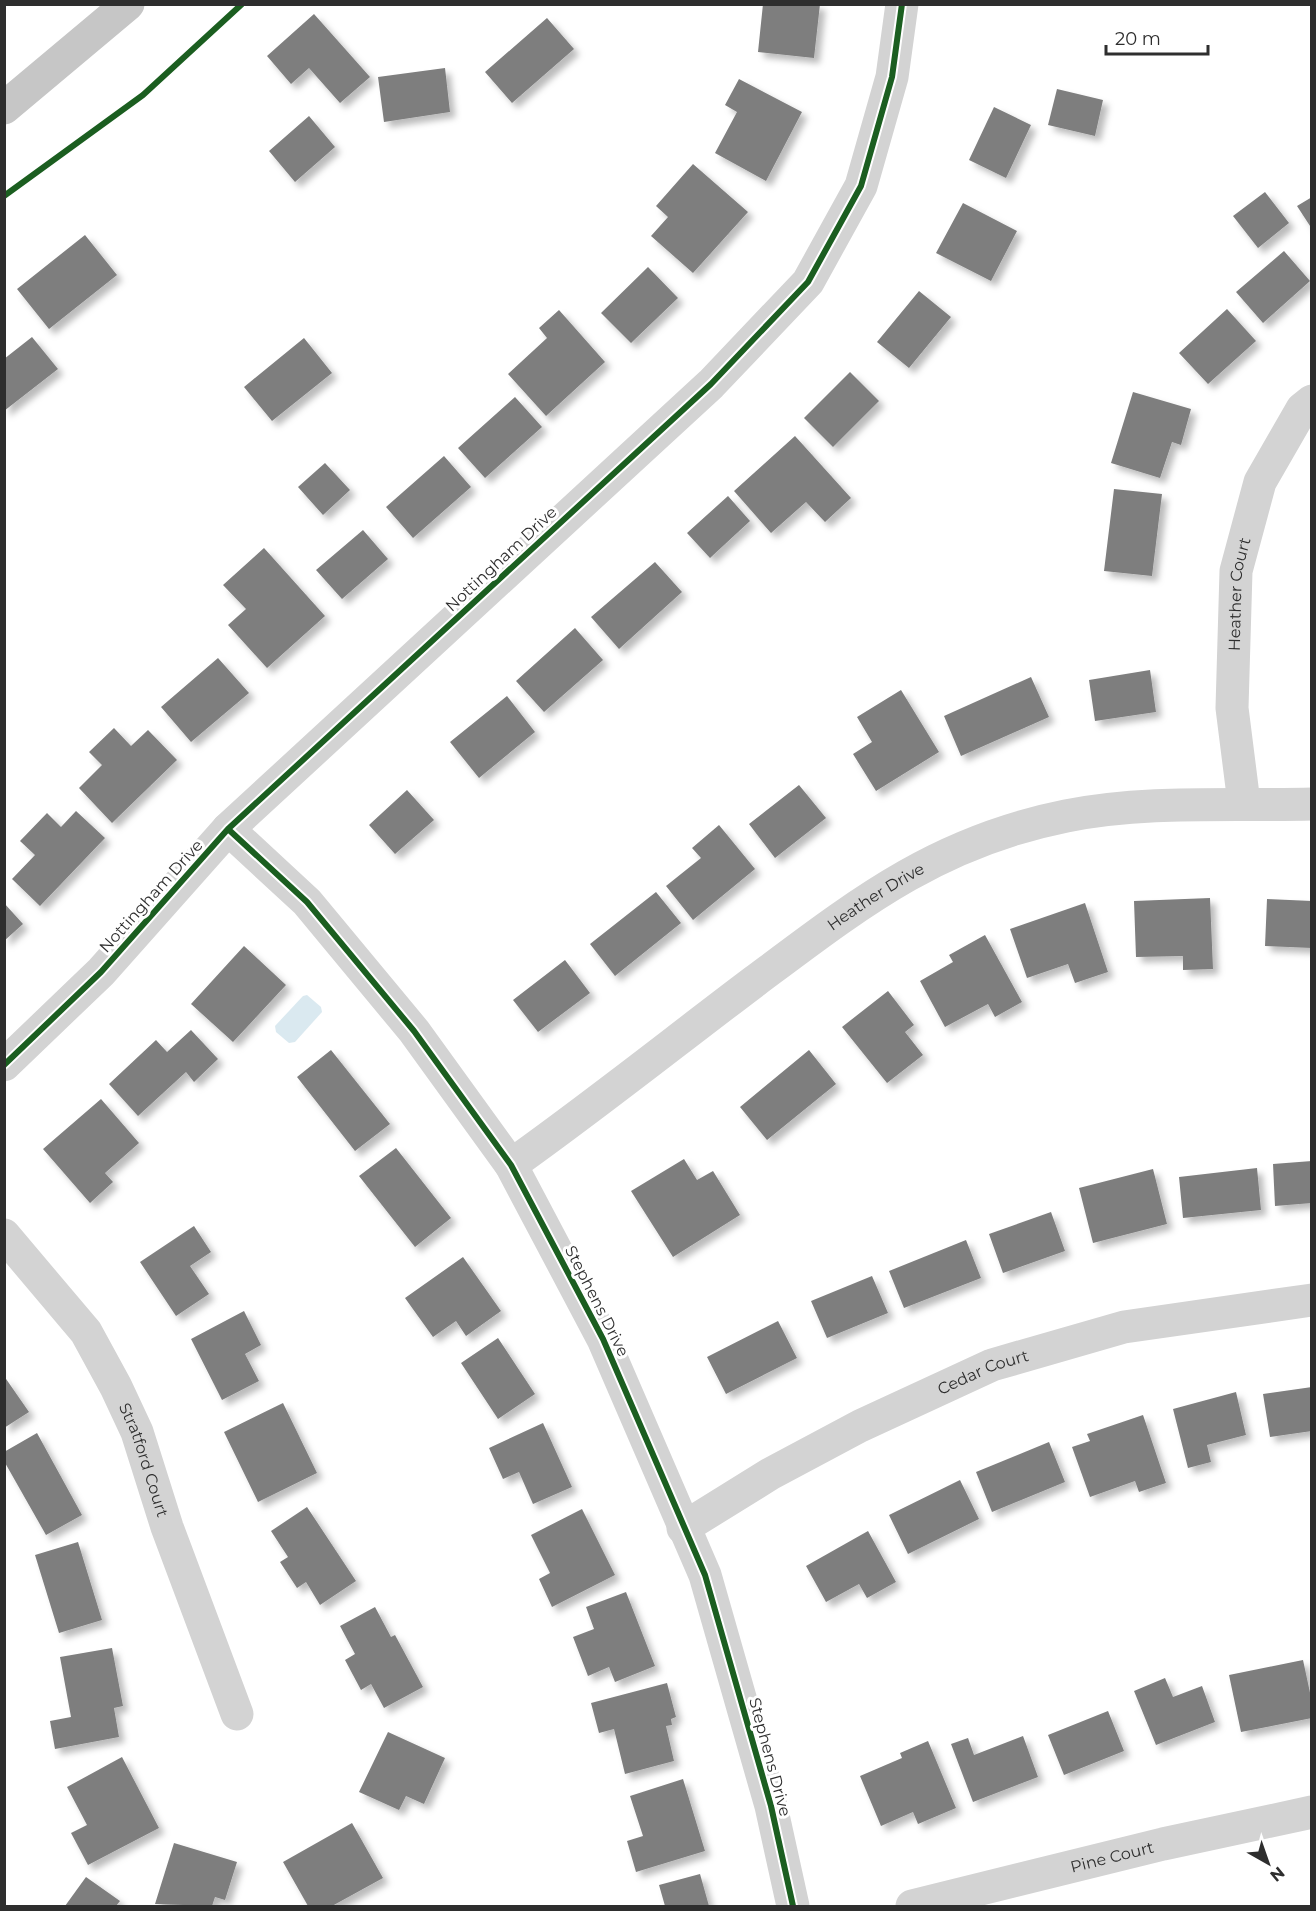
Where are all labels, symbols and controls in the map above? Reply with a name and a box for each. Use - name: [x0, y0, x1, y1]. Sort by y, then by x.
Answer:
- scale bar: [1106, 18, 1208, 56]
- text: 20 m: [1115, 28, 1161, 50]
- street label: Nottingham Drive: [441, 503, 561, 615]
- street label: Heather Court: [1224, 535, 1254, 651]
- street label: Nottingham Drive: [95, 836, 207, 956]
- street label: Heather Drive: [823, 859, 927, 934]
- street label: Stephens Drive: [561, 1242, 633, 1360]
- street label: Cedar Court: [934, 1345, 1031, 1398]
- street label: Stratford Court: [115, 1400, 173, 1520]
- street label: Stephens Drive: [745, 1696, 795, 1818]
- north arrow: [1238, 1833, 1298, 1893]
- street label: Pine Court: [1068, 1837, 1156, 1876]
- text: N: [1266, 1863, 1288, 1886]

